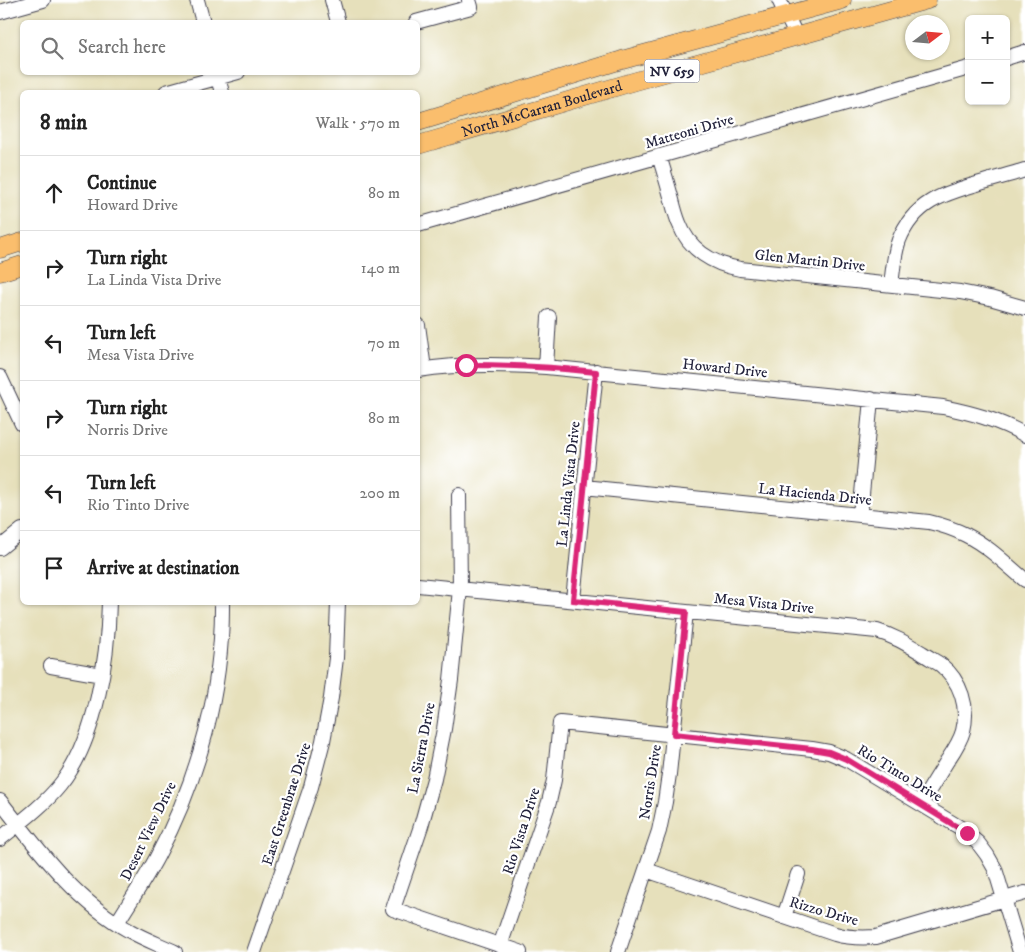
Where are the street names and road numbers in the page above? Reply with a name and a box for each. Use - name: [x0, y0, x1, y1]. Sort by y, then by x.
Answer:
- road number: NV 659: [644, 59, 700, 82]
- street label: North McCarran Boulevard: [459, 76, 625, 142]
- street label: Matteoni Drive: [643, 110, 736, 153]
- street label: Glen Martin Drive: [754, 245, 866, 276]
- street label: Howard Drive: [682, 355, 768, 382]
- street label: La Linda Vista Drive: [552, 420, 585, 548]
- street label: La Hacienda Drive: [757, 479, 873, 510]
- street label: Mesa Vista Drive: [713, 589, 815, 618]
- street label: La Sierra Drive: [403, 701, 440, 795]
- street label: East Greenbrae Drive: [258, 740, 315, 868]
- street label: Rio Tinto Drive: [854, 741, 946, 806]
- street label: Norris Drive: [635, 743, 666, 821]
- street label: Desert View Drive: [116, 779, 181, 884]
- street label: Rio Vista Drive: [498, 785, 544, 877]
- street label: Rizzo Drive: [787, 893, 860, 930]

